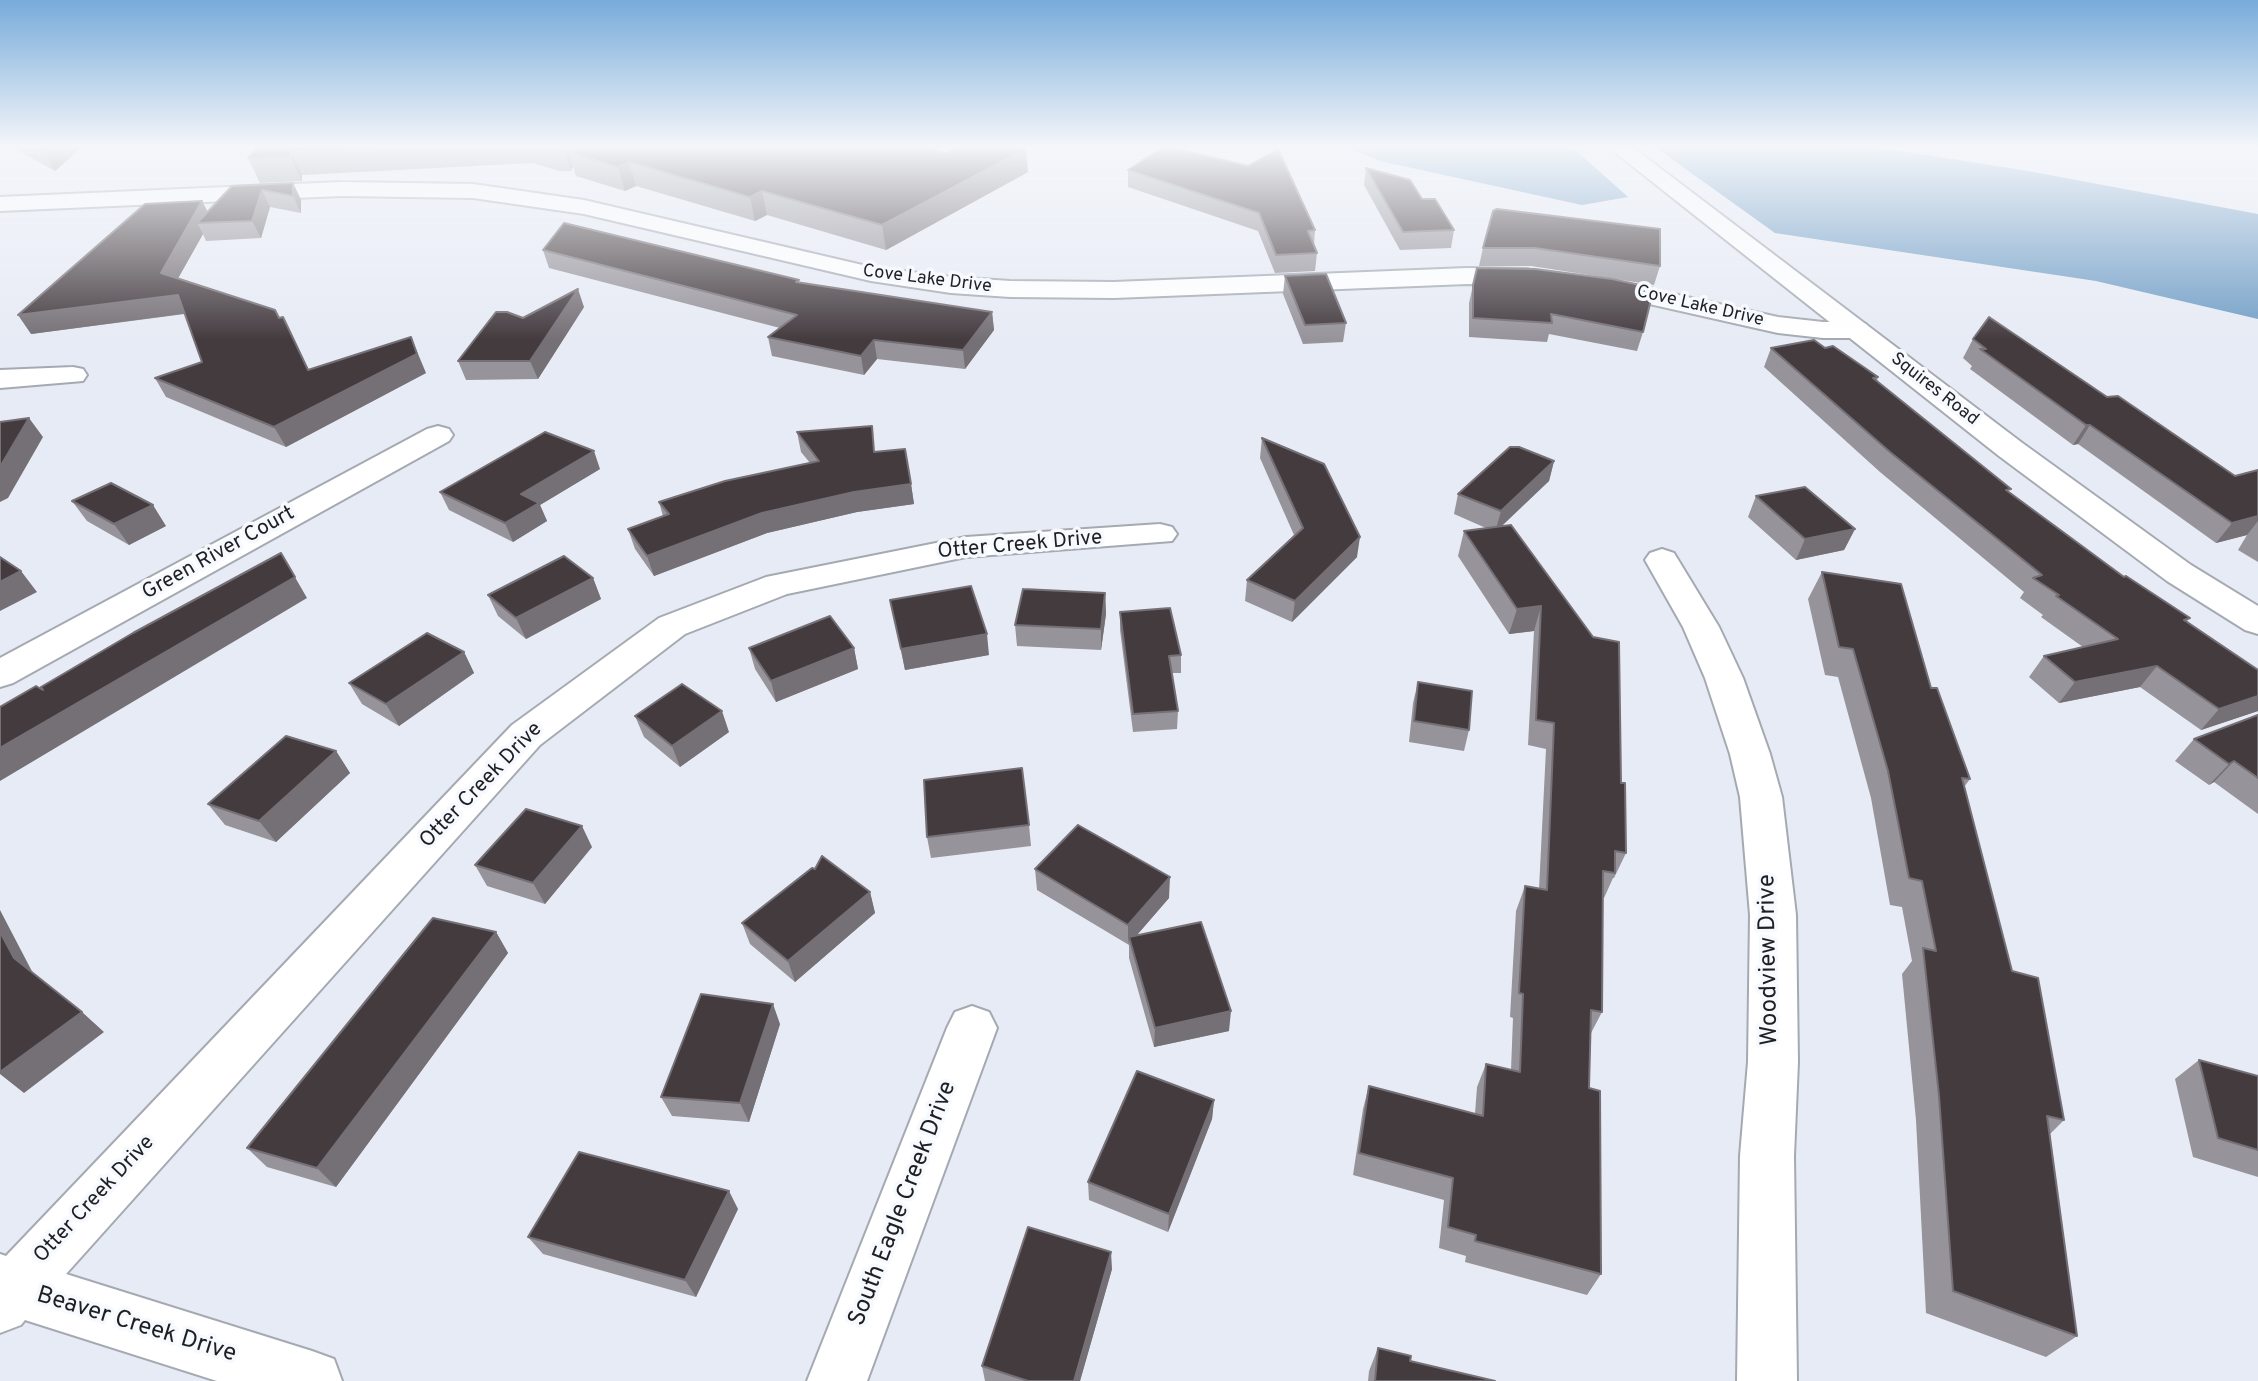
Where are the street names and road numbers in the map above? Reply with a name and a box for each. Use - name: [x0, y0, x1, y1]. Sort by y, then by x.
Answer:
- street label: Cove Lake Drive: [861, 261, 993, 299]
- street label: Cove Lake Drive: [1634, 282, 1766, 332]
- street label: Squires Road: [1886, 349, 1982, 431]
- street label: Green River Court: [138, 502, 300, 606]
- street label: Otter Creek Drive: [937, 526, 1103, 566]
- street label: Otter Creek Drive: [416, 718, 548, 854]
- street label: Woodview Drive: [1754, 874, 1786, 1046]
- street label: South Eagle Creek Drive: [844, 1078, 964, 1330]
- street label: Otter Creek Drive: [29, 1131, 161, 1269]
- street label: Beaver Creek Drive: [33, 1282, 239, 1370]

